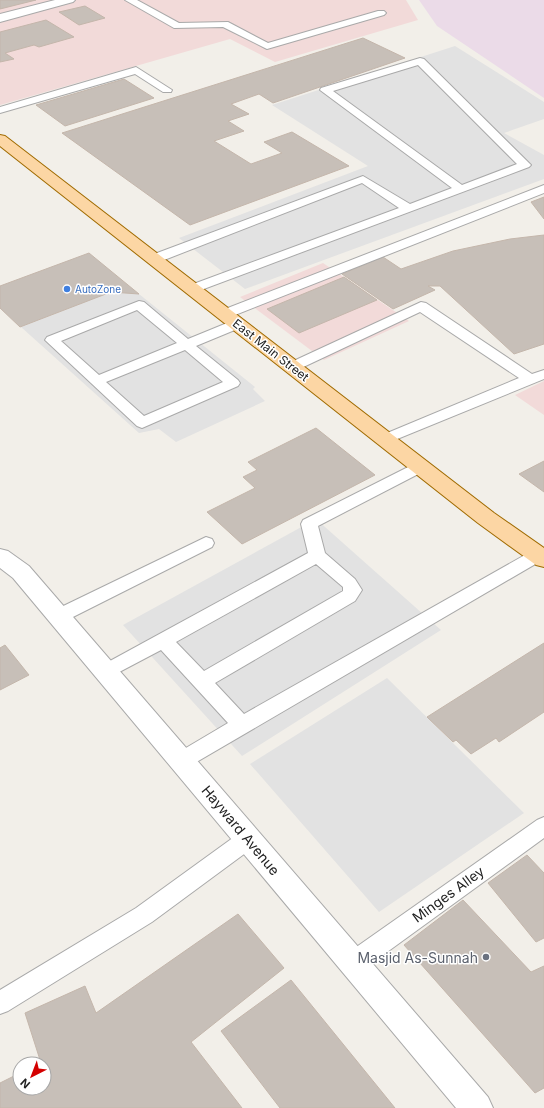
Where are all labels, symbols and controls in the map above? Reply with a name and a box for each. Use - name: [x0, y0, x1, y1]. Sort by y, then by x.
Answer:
- place label: AutoZone: [75, 283, 121, 295]
- marker: AutoZone: [62, 284, 72, 294]
- street label: East Main Street: [230, 316, 312, 384]
- street label: Hayward Avenue: [198, 782, 284, 878]
- street label: Minges Alley: [409, 862, 487, 926]
- place label: Masjid As-Sunnah: [357, 949, 478, 966]
- marker: Masjid As-Sunnah: [481, 952, 491, 962]
- north arrow: [12, 1056, 52, 1096]
- text: N: [18, 1075, 33, 1091]

